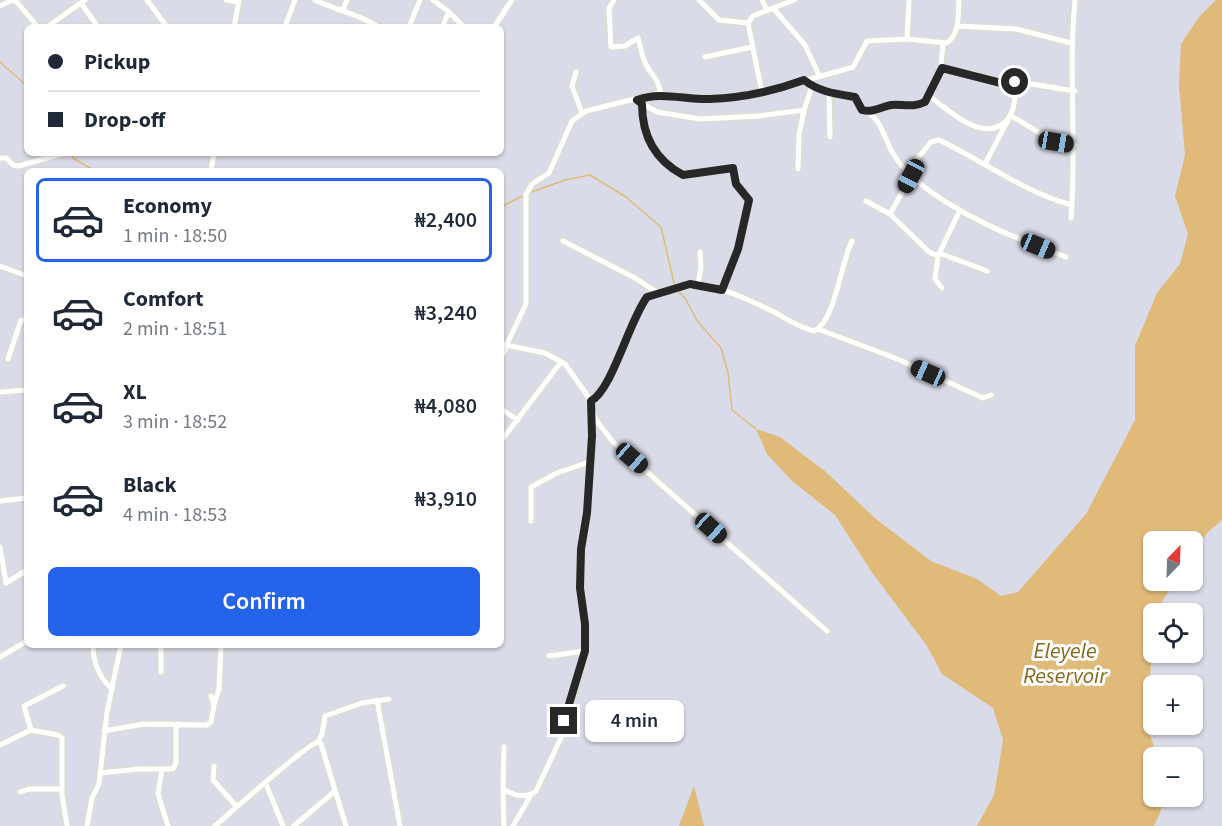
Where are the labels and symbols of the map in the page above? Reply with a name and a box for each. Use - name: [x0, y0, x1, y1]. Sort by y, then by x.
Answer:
- route start: [1001, 68, 1028, 95]
- car: [1037, 130, 1075, 154]
- car: [895, 156, 927, 196]
- car: [1018, 231, 1058, 261]
- car: [908, 357, 948, 389]
- car: [613, 439, 651, 477]
- car: [692, 509, 730, 547]
- north arrow: [1143, 531, 1203, 591]
- water label: Eleyele Reservoir: [1023, 635, 1108, 692]
- callout: 4 min: [585, 700, 684, 742]
- route end: [550, 707, 577, 734]

